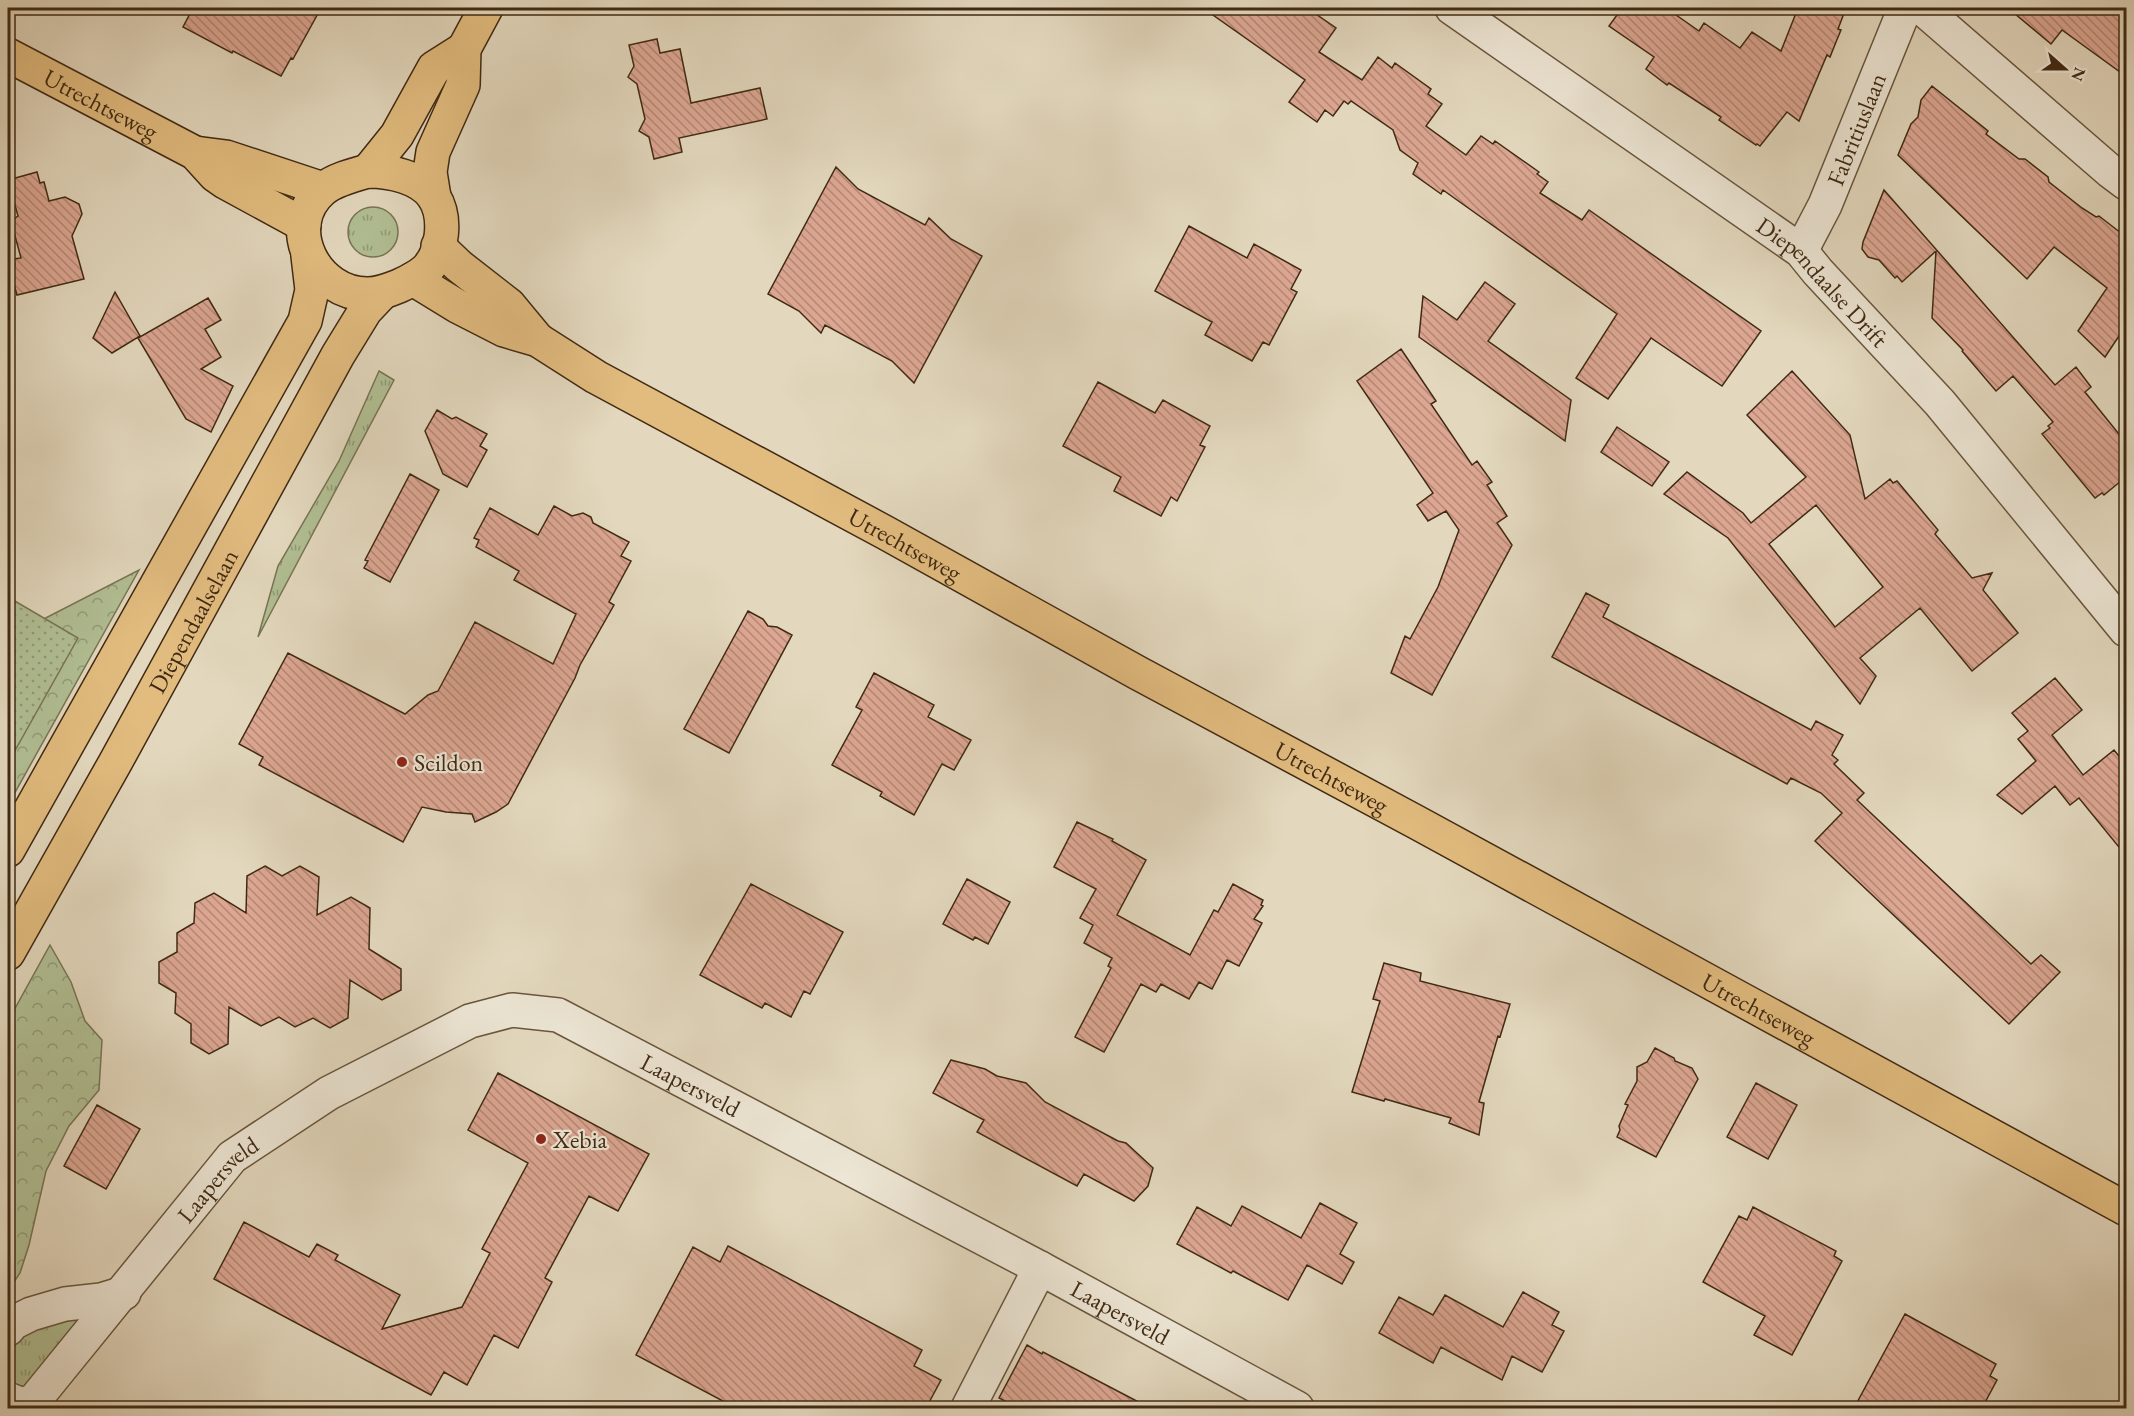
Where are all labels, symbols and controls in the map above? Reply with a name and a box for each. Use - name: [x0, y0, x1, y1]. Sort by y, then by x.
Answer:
- north arrow: [2035, 39, 2095, 99]
- street label: Utrechtseweg: [38, 61, 164, 147]
- text: N: [2066, 64, 2091, 84]
- street label: Fabritiuslaan: [1819, 68, 1893, 190]
- street label: Diependaalse Drift: [1751, 210, 1896, 354]
- street label: Utrechtseweg: [843, 500, 968, 588]
- street label: Diependaalselaan: [141, 543, 245, 698]
- street label: Utrechtseweg: [1269, 734, 1395, 820]
- place label: Scildon: [414, 747, 484, 778]
- marker: Scildon: [395, 755, 409, 769]
- street label: Utrechtseweg: [1697, 965, 1822, 1053]
- street label: Laapersveld: [636, 1046, 747, 1124]
- place label: Xebia: [552, 1124, 608, 1155]
- street label: Laapersveld: [170, 1128, 265, 1229]
- marker: Xebia: [534, 1132, 548, 1146]
- street label: Laapersveld: [1066, 1272, 1176, 1352]

